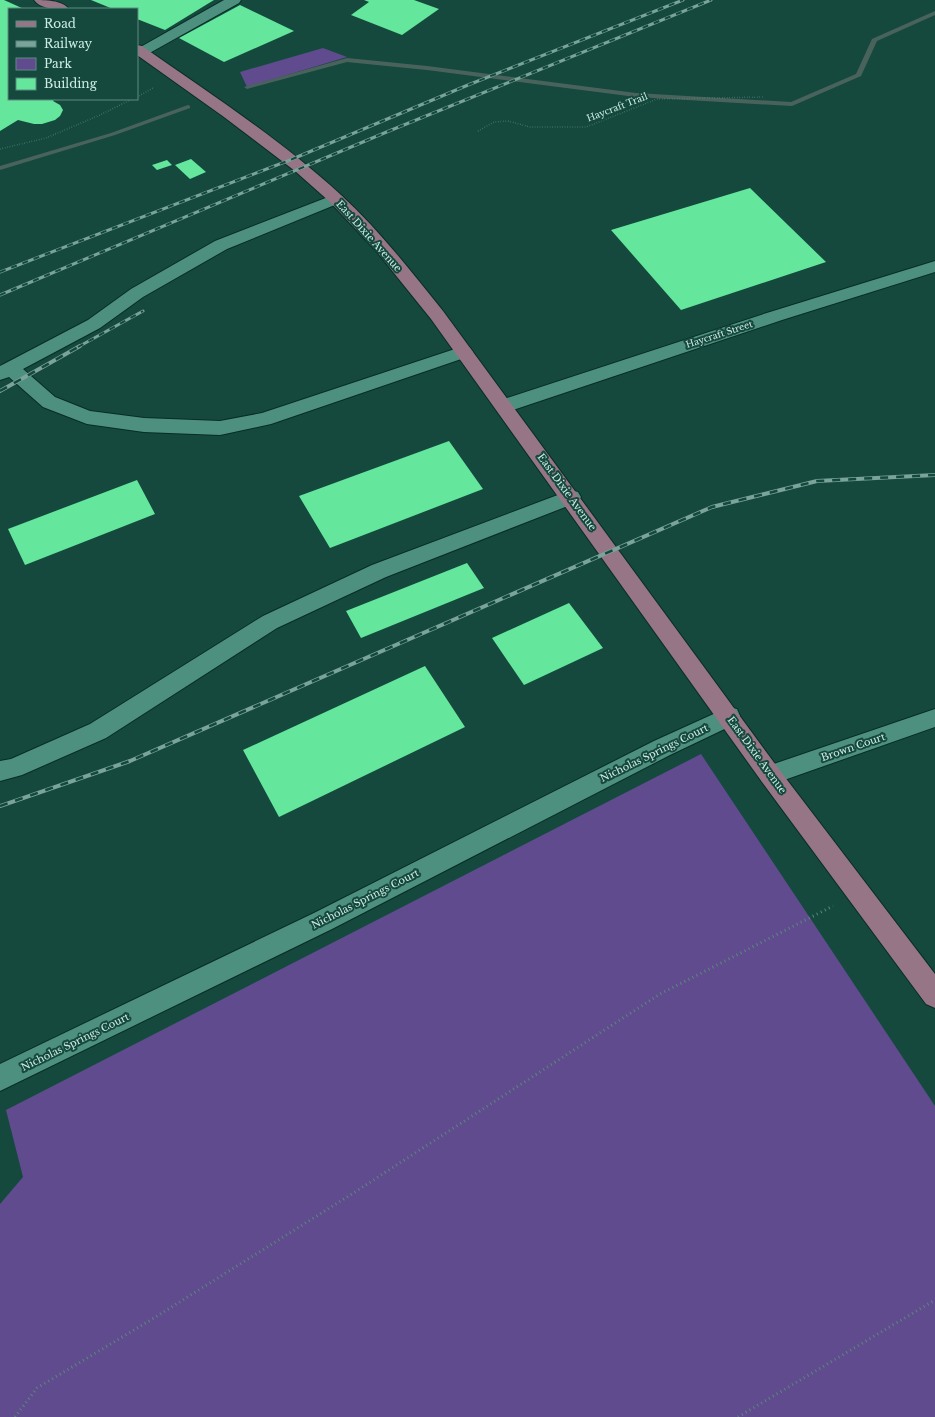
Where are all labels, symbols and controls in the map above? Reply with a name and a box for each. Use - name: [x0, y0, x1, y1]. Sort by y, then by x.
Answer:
- legend: [8, 8, 138, 100]
- text: Road: [44, 16, 76, 31]
- text: Railway: [44, 36, 93, 51]
- text: Park: [44, 56, 72, 71]
- text: Building: [44, 76, 98, 91]
- street label: Haycraft Trail: [585, 90, 649, 124]
- street label: East Dixie Avenue: [333, 197, 405, 275]
- street label: Haycraft Street: [684, 318, 754, 350]
- street label: East Dixie Avenue: [535, 451, 599, 533]
- street label: East Dixie Avenue: [725, 714, 789, 796]
- street label: Nicholas Springs Court: [598, 721, 710, 785]
- street label: Brown Court: [819, 730, 887, 764]
- street label: Nicholas Springs Court: [309, 866, 421, 932]
- street label: Nicholas Springs Court: [19, 1010, 131, 1074]

